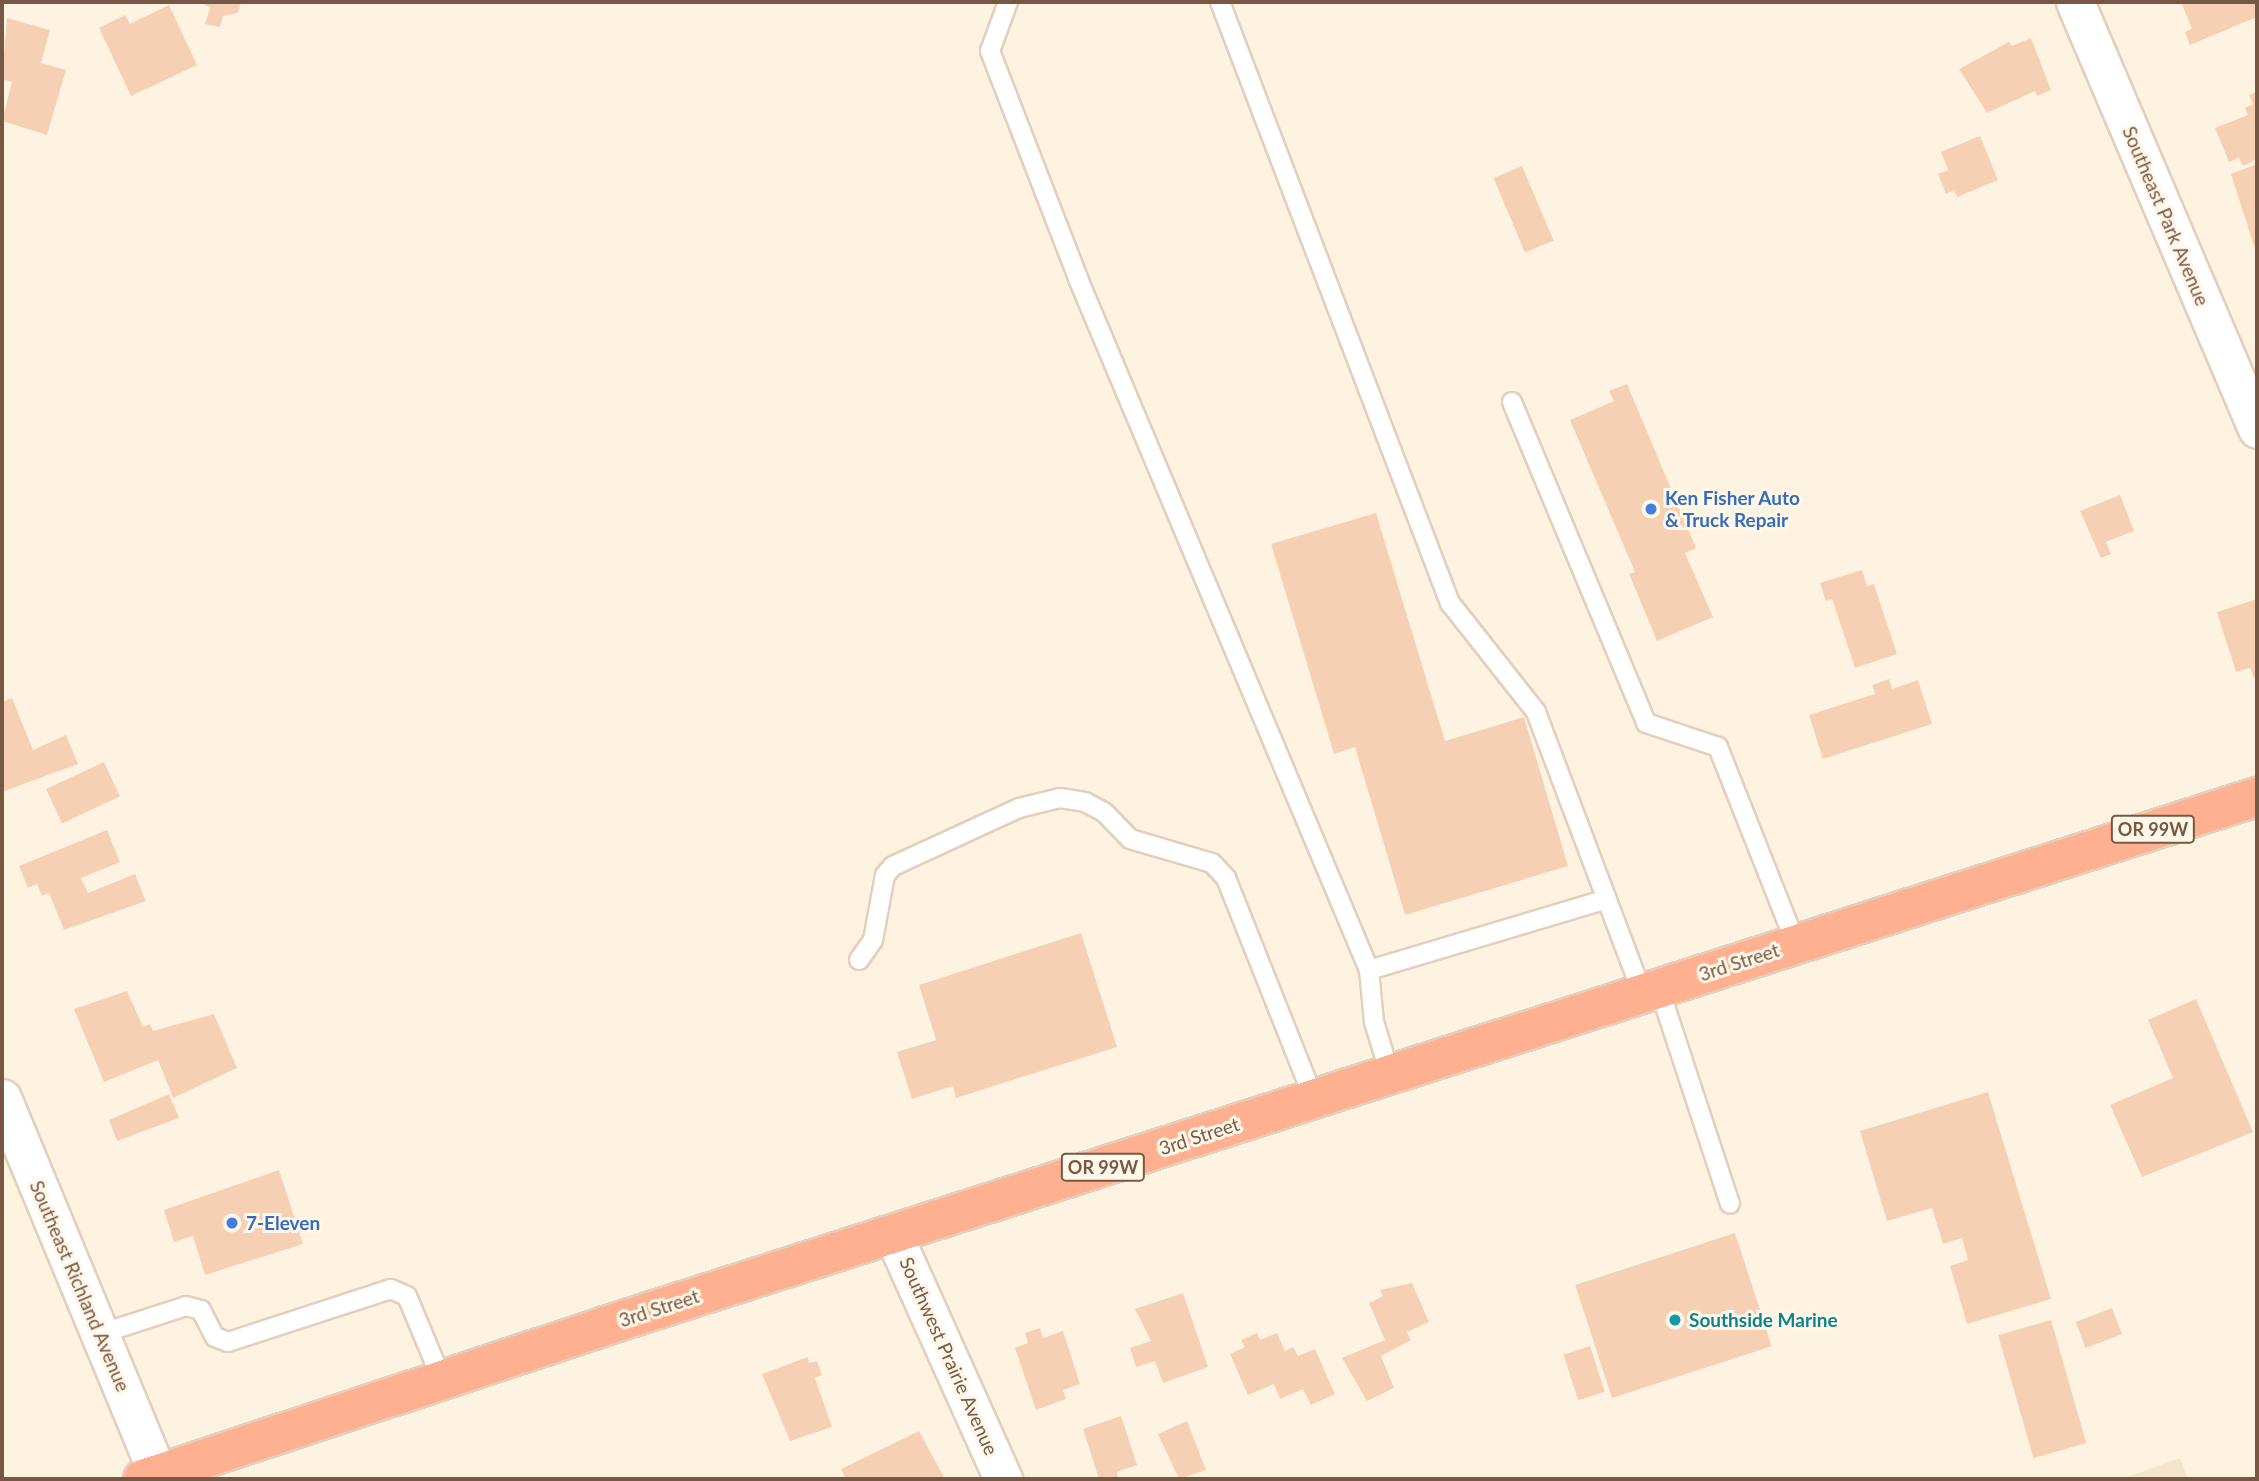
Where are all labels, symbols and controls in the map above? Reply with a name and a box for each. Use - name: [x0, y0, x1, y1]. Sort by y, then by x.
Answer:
- street label: Southeast Park Avenue: [2118, 123, 2214, 309]
- place label: Ken Fisher Auto & Truck Repair: [1665, 487, 1801, 531]
- marker: Ken Fisher Auto & Truck Repair: [1643, 501, 1659, 517]
- road number: OR 99W: [2109, 814, 2197, 844]
- street label: 3rd Street: [1696, 938, 1782, 986]
- street label: 3rd Street: [1156, 1112, 1242, 1160]
- road number: OR 99W: [1059, 1152, 1147, 1182]
- street label: Southeast Richland Avenue: [25, 1177, 135, 1395]
- place label: 7-Eleven: [246, 1212, 320, 1234]
- marker: 7-Eleven: [224, 1215, 240, 1231]
- street label: Southwest Prairie Avenue: [895, 1253, 1003, 1459]
- street label: 3rd Street: [616, 1284, 702, 1332]
- place label: Southside Marine: [1689, 1309, 1838, 1331]
- marker: Southside Marine: [1667, 1312, 1683, 1328]

